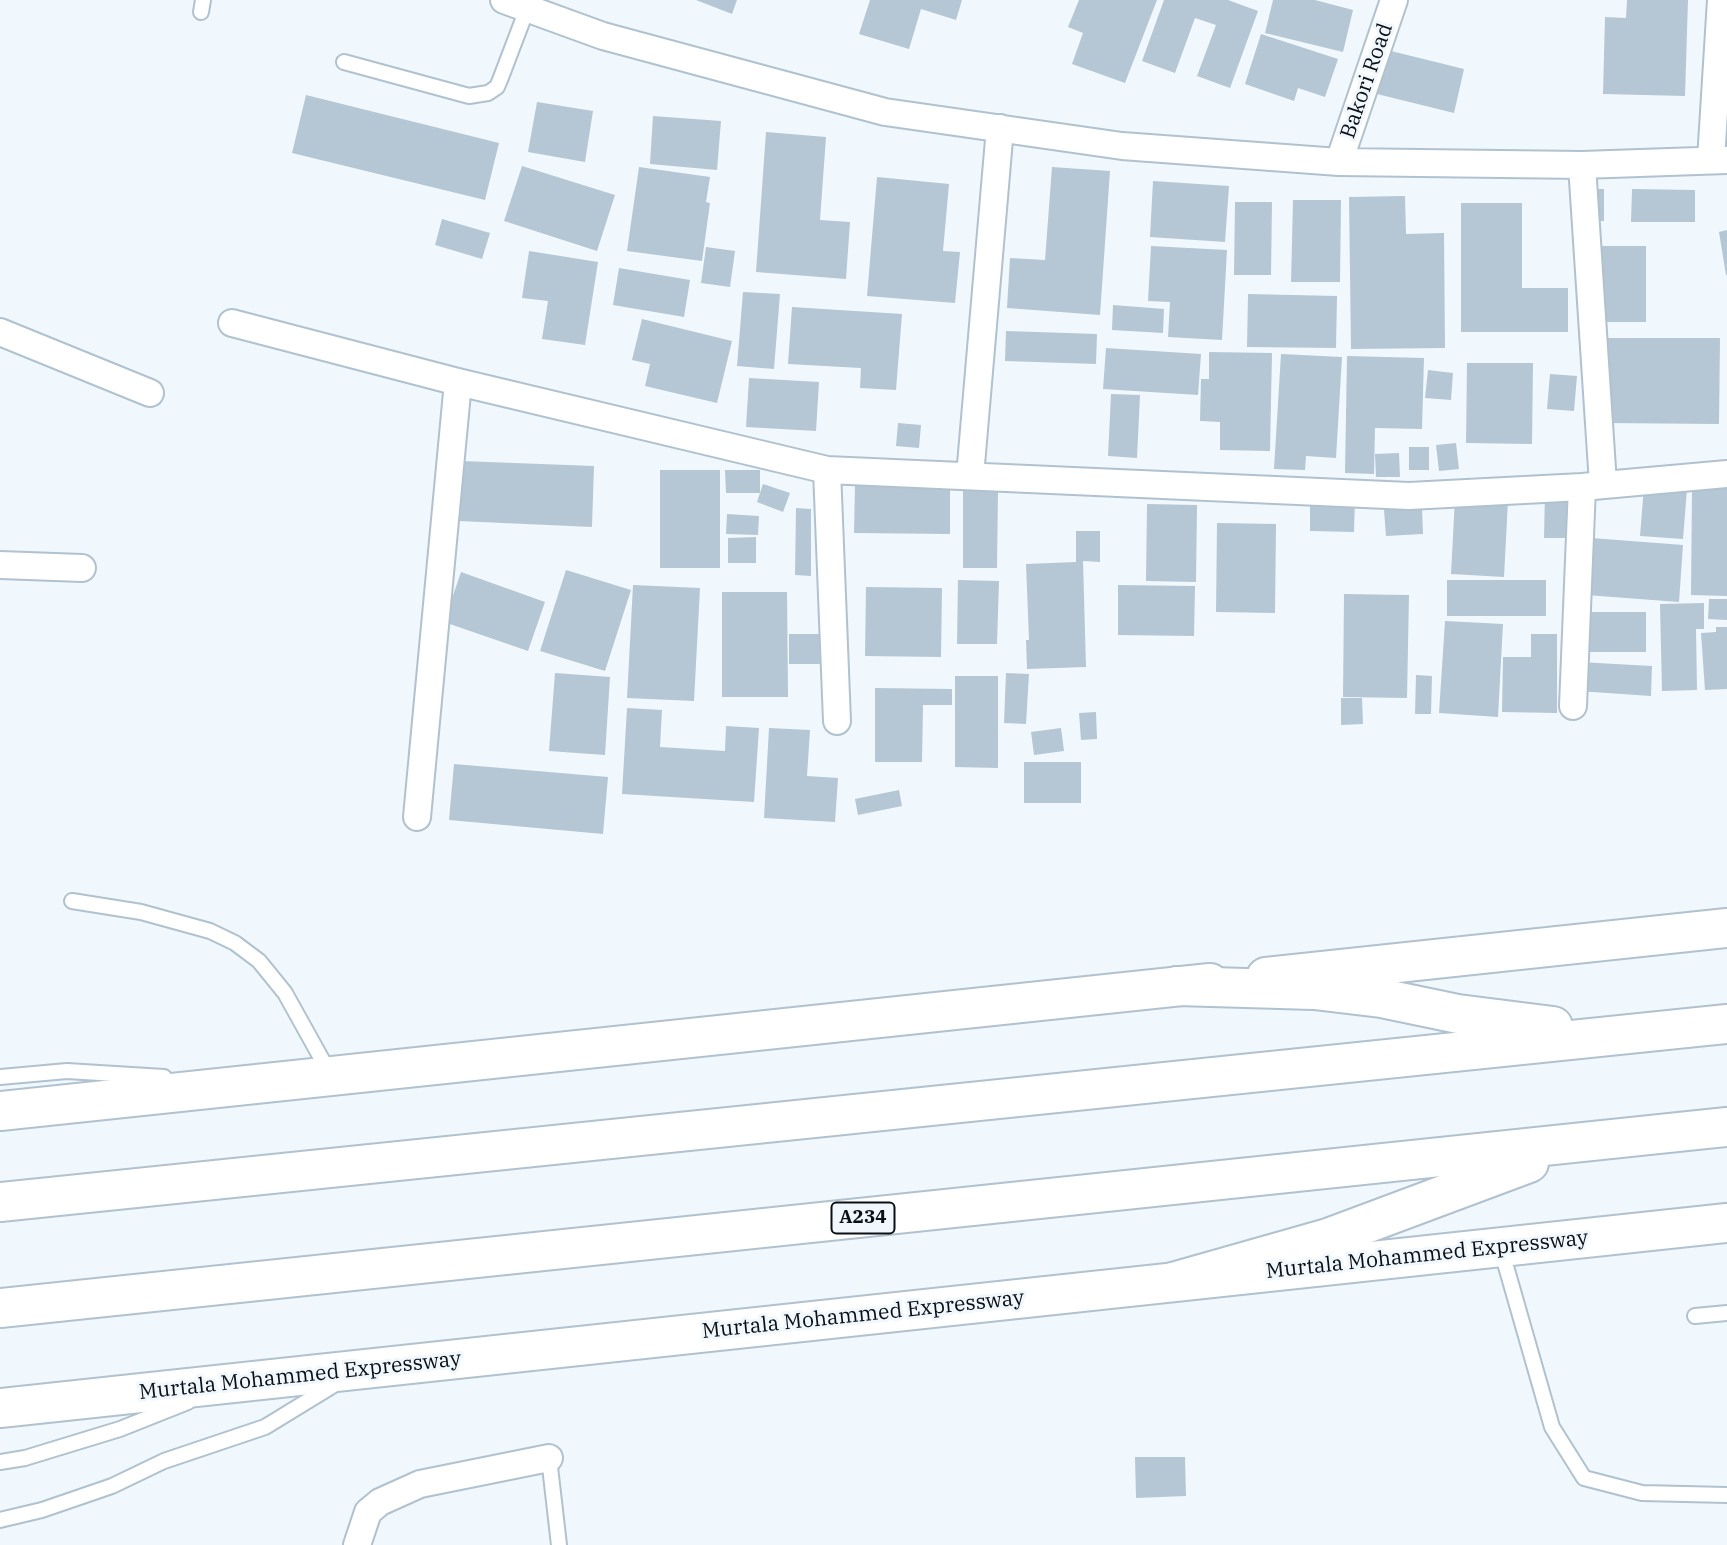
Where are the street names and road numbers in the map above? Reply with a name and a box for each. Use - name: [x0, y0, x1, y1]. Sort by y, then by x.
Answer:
- street label: Bakori Road: [1336, 20, 1398, 142]
- road number: A234: [832, 1202, 894, 1234]
- street label: Murtala Mohammed Expressway: [1265, 1226, 1589, 1284]
- street label: Murtala Mohammed Expressway: [701, 1286, 1025, 1344]
- street label: Murtala Mohammed Expressway: [138, 1347, 462, 1405]

